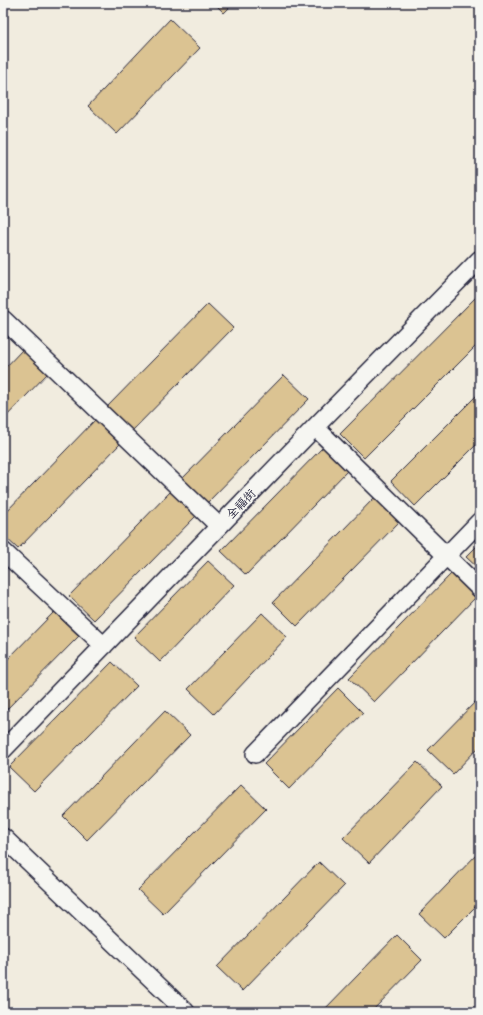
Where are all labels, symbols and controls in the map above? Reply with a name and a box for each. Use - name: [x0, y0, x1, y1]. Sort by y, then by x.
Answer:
- street label: 全福街: [223, 485, 259, 522]

